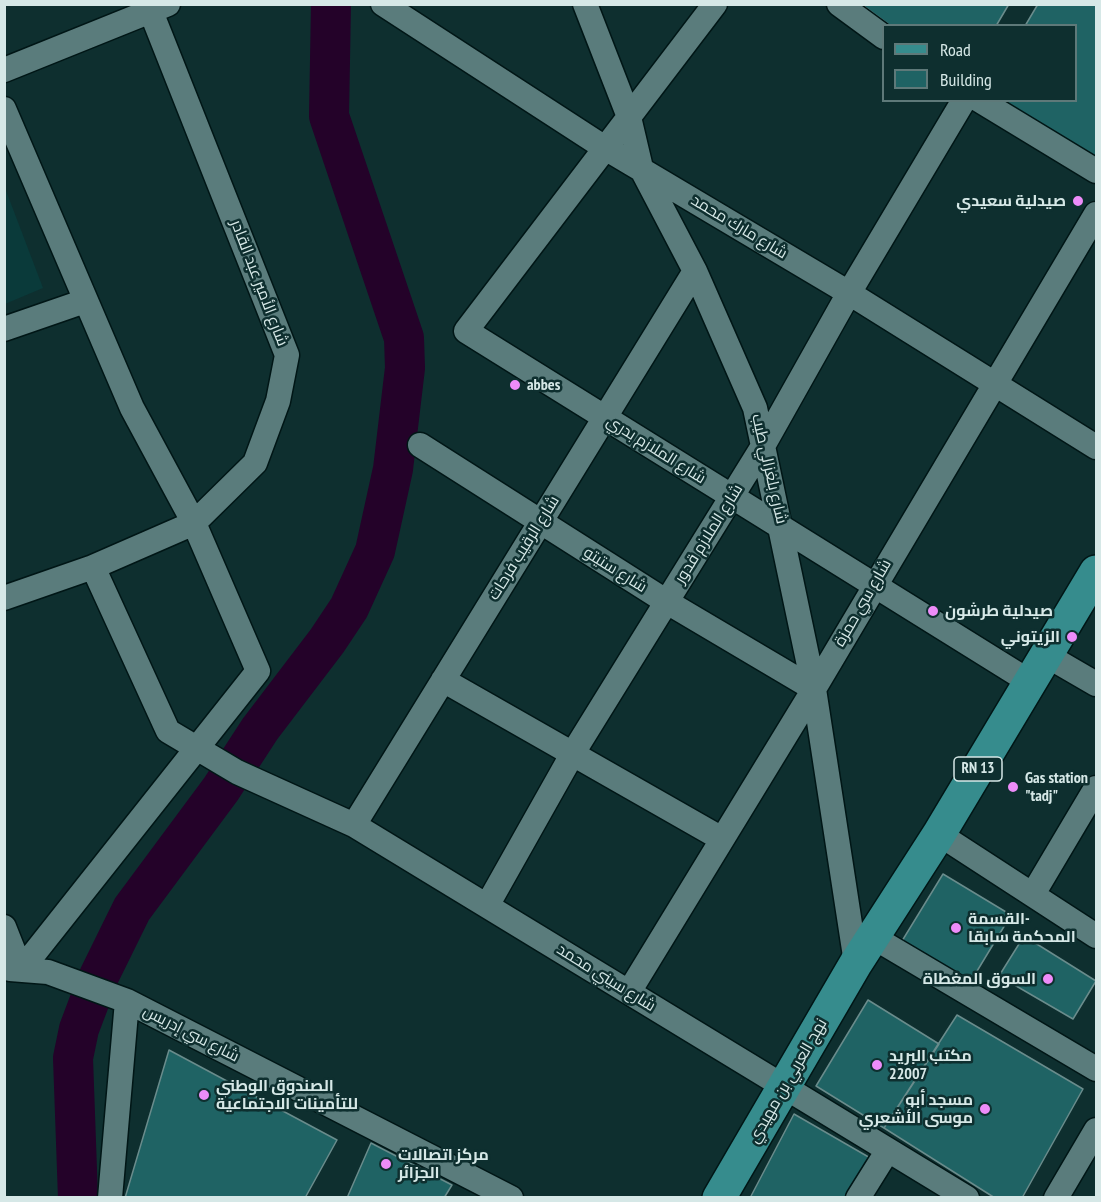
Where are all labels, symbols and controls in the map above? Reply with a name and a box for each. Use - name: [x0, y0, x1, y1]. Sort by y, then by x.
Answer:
- legend: [882, 24, 1077, 102]
- text: Road: [940, 38, 971, 61]
- text: Building: [940, 68, 992, 91]
- street label: شارع مارك محمد: [687, 191, 791, 263]
- place label: صيدلية سعيدي: [956, 191, 1066, 211]
- marker: صيدلية سعيدي: [1071, 194, 1085, 208]
- street label: شارع الأمير عبد القادر: [226, 217, 292, 349]
- place label: abbes: [527, 375, 560, 395]
- marker: abbes: [508, 378, 522, 392]
- street label: شارع الملازم بدري: [603, 412, 709, 488]
- street label: شارع بلغزالي طيب: [747, 412, 791, 526]
- street label: شارع الملازم قدور: [671, 481, 747, 587]
- street label: شارع الرقيب فرحات: [484, 492, 564, 604]
- street label: شارع ستيتو: [580, 543, 650, 597]
- street label: شارع سي حمزة: [830, 556, 896, 650]
- place label: صيدلية طرشون: [945, 601, 1053, 621]
- marker: صيدلية طرشون: [926, 604, 940, 618]
- place label: الزيتوني: [1001, 627, 1060, 647]
- marker: الزيتوني: [1065, 630, 1079, 644]
- road number: RN 13: [954, 757, 1002, 781]
- place label: Gas station "tadj": [1025, 768, 1088, 806]
- marker: Gas station "tadj": [1006, 780, 1020, 794]
- place label: القسمة- المحكمة سابقا: [968, 909, 1076, 947]
- marker: القسمة- المحكمة سابقا: [949, 921, 963, 935]
- street label: شارع سيني محمد: [553, 940, 659, 1016]
- place label: السوق المغطاة: [923, 969, 1036, 989]
- marker: السوق المغطاة: [1041, 972, 1055, 986]
- street label: شارع سي إدريس: [140, 1002, 242, 1066]
- street label: نهج العربي بن مهيدي: [744, 1015, 832, 1147]
- place label: مكتب البريد 22007: [889, 1046, 972, 1084]
- marker: مكتب البريد 22007: [870, 1058, 884, 1072]
- place label: الصندوق الوطني للتأمينات الاجتماعية: [216, 1076, 358, 1114]
- marker: الصندوق الوطني للتأمينات الاجتماعية: [197, 1088, 211, 1102]
- place label: مسجد أبو موسى الأشعري: [859, 1090, 973, 1128]
- marker: مسجد أبو موسى الأشعري: [978, 1102, 992, 1116]
- place label: مركز اتصالات الجزائر: [398, 1145, 489, 1183]
- marker: مركز اتصالات الجزائر: [379, 1157, 393, 1171]

